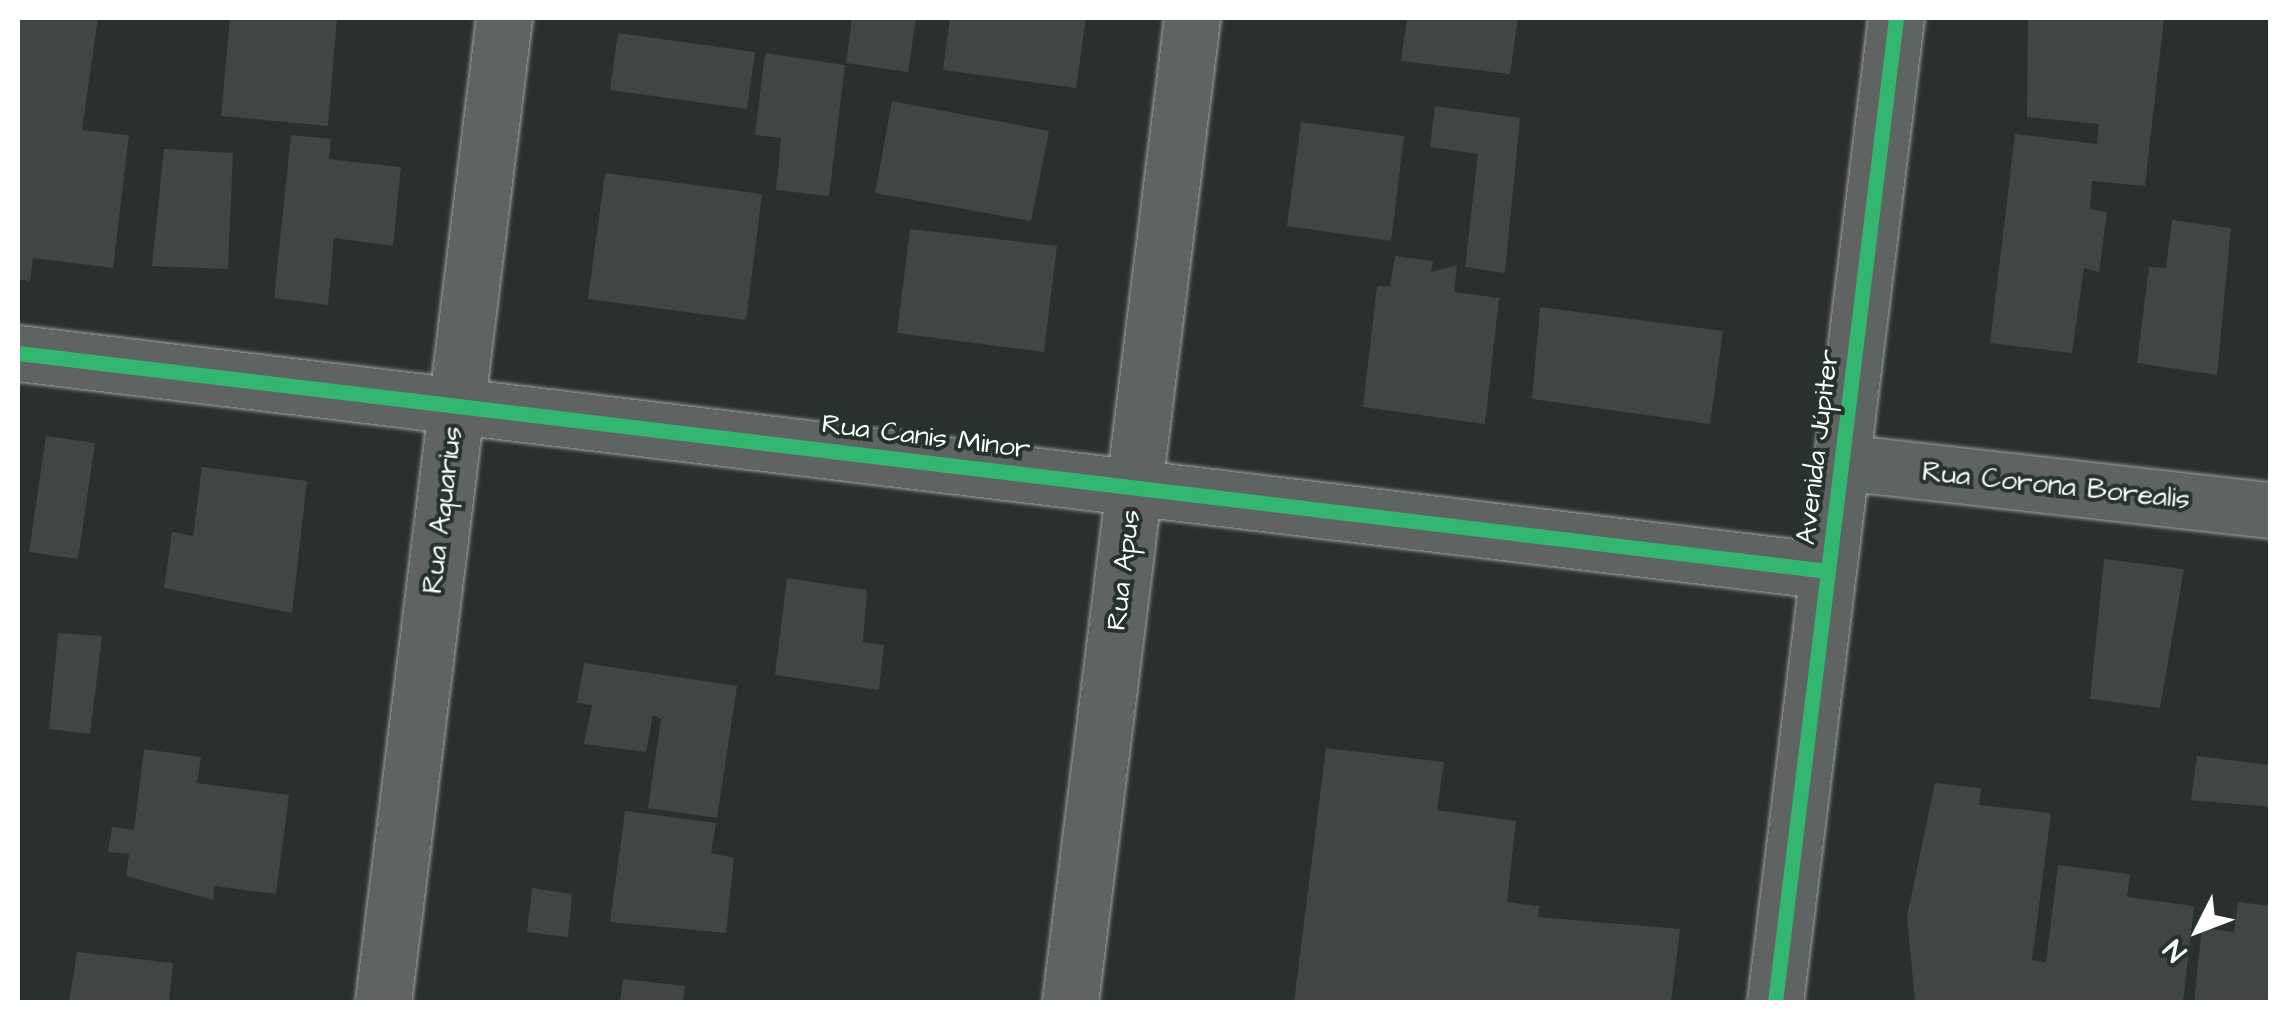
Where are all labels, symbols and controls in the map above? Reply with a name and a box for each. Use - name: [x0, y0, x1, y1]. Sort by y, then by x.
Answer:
- street label: Avenida Júpiter: [1789, 347, 1847, 547]
- street label: Rua Canis Minor: [820, 408, 1032, 466]
- street label: Rua Aquarius: [416, 424, 470, 596]
- street label: Rua Corona Borealis: [1920, 455, 2192, 517]
- street label: Rua Apus: [1100, 508, 1148, 632]
- north arrow: [2148, 880, 2248, 980]
- text: N: [2155, 931, 2196, 970]

